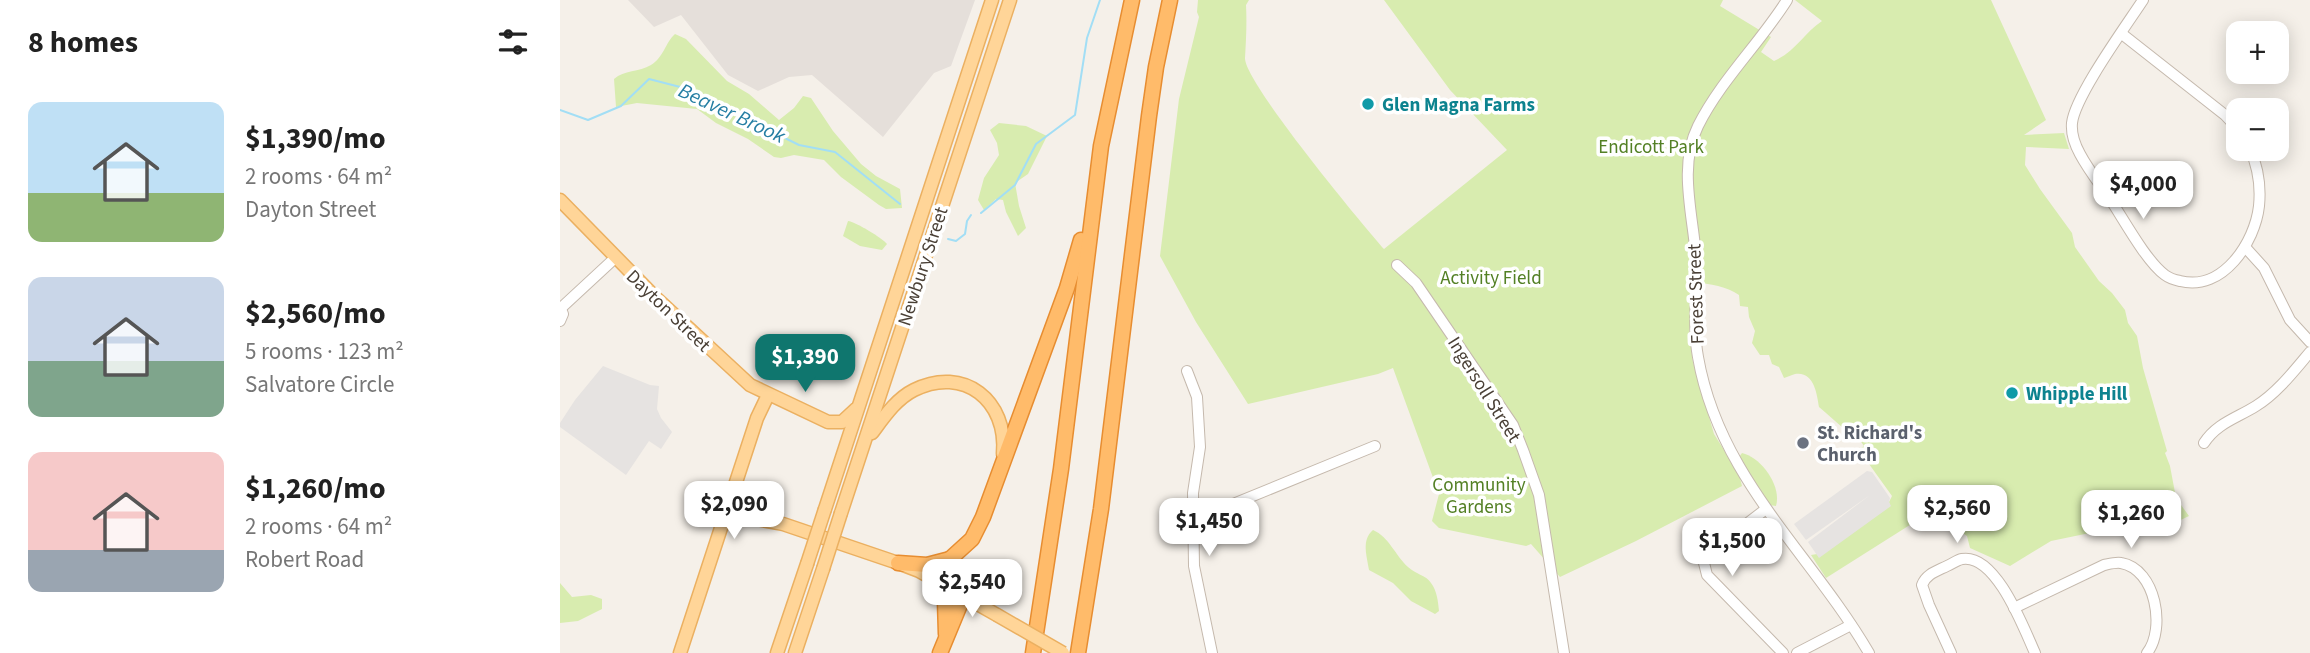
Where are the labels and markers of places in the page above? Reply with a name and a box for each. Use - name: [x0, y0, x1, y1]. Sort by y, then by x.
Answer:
- place label: Glen Magna Farms: [1382, 92, 1535, 119]
- marker: Glen Magna Farms: [1360, 96, 1376, 112]
- pin: $4,000: [2086, 162, 2200, 221]
- pin: $1,390: [748, 334, 862, 394]
- place label: Whipple Hill: [2026, 381, 2128, 408]
- marker: Whipple Hill: [2004, 385, 2020, 401]
- place label: St. Richard's Church: [1817, 420, 1922, 469]
- marker: St. Richard's Church: [1795, 435, 1811, 451]
- pin: $2,090: [677, 482, 791, 541]
- pin: $2,560: [1900, 486, 2014, 545]
- pin: $1,260: [2074, 490, 2188, 550]
- pin: $1,450: [1152, 498, 1266, 558]
- pin: $1,500: [1675, 518, 1789, 578]
- pin: $2,540: [915, 560, 1029, 619]

